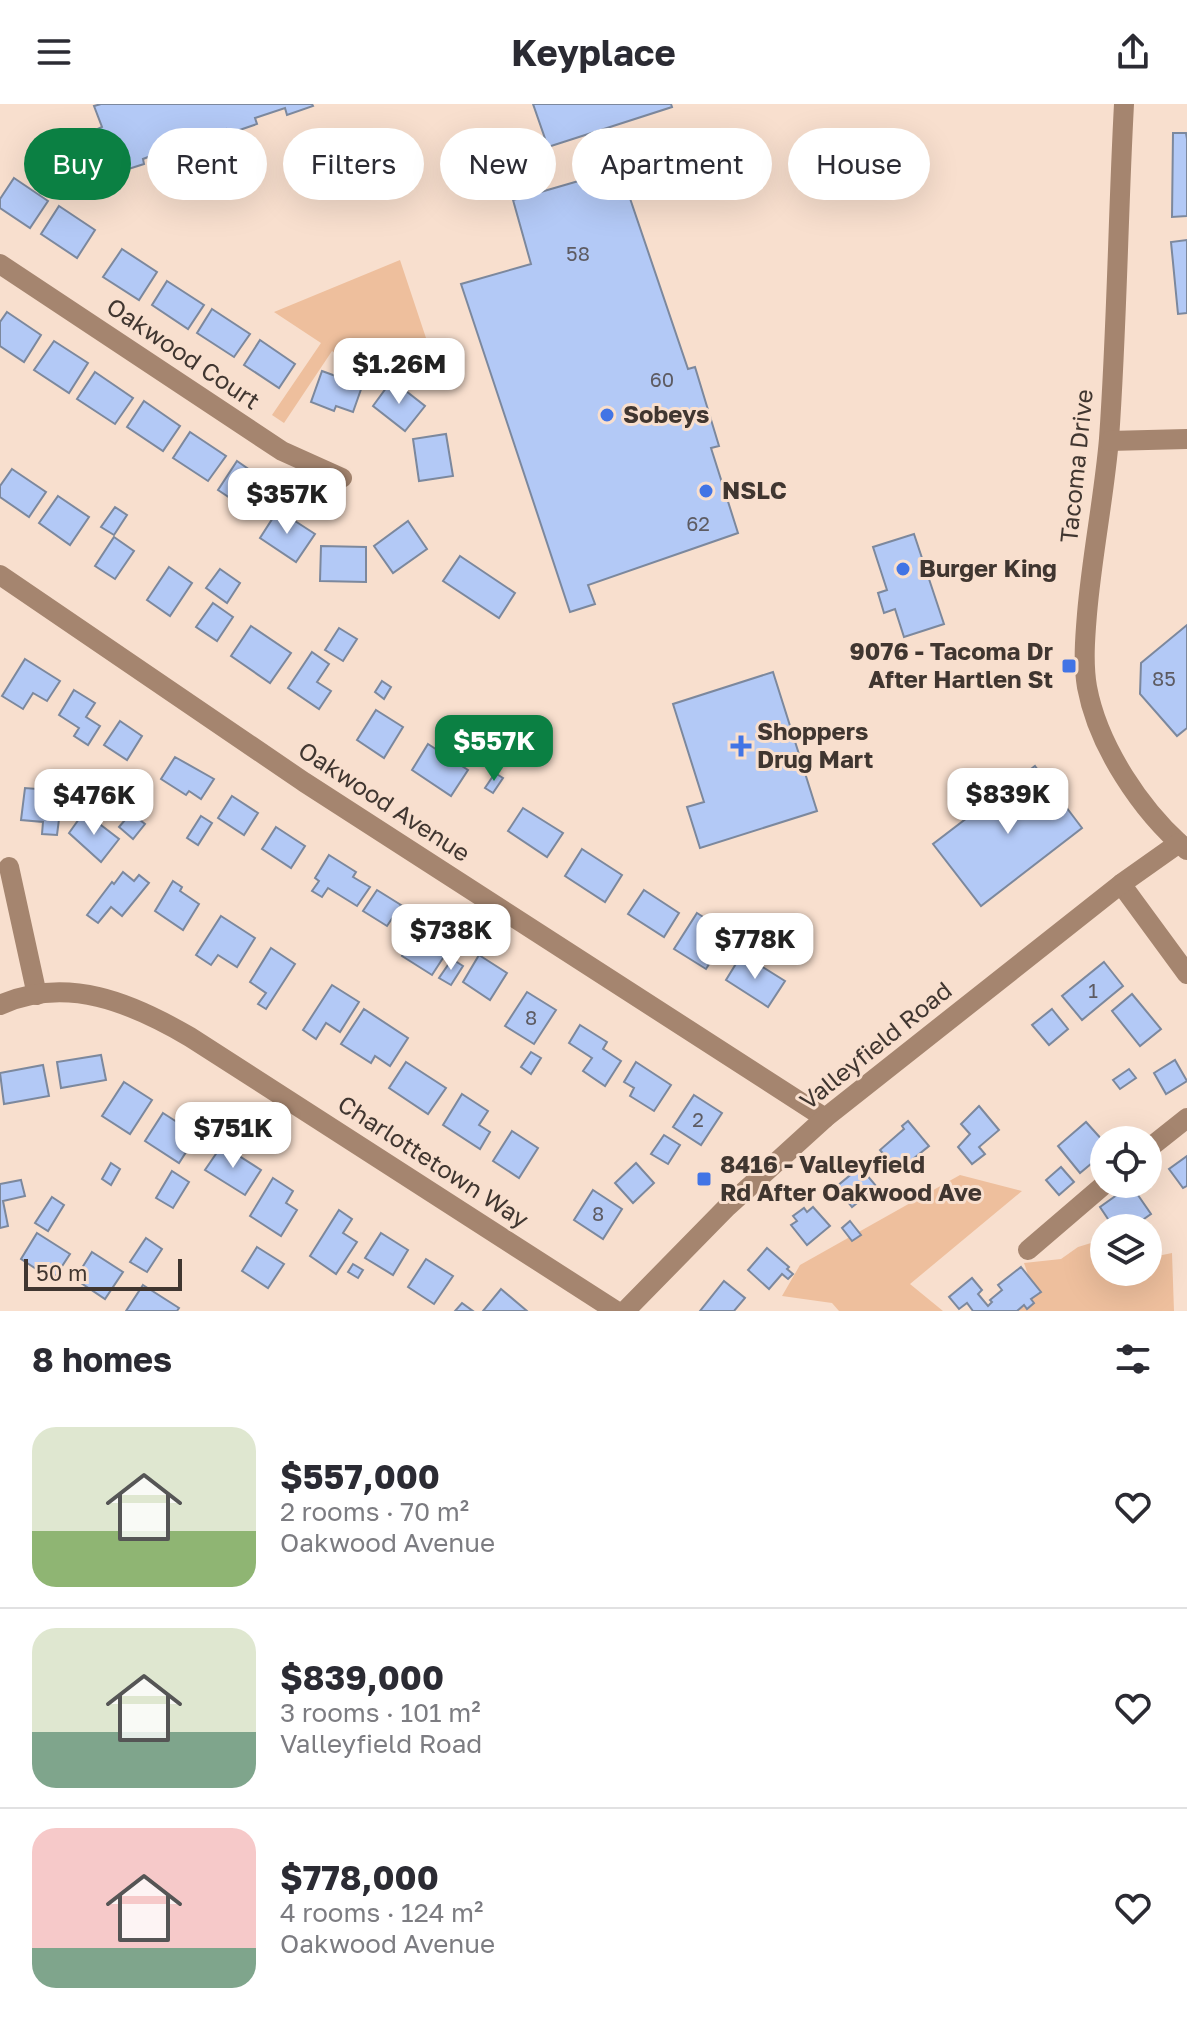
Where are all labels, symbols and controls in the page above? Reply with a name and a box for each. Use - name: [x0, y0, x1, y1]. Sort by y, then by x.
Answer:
- icon: menu: [32, 30, 76, 74]
- icon: share: [1111, 30, 1155, 74]
- text: Keyplace: [511, 31, 676, 74]
- chip: Buy: [24, 128, 131, 200]
- chip: Rent: [147, 128, 267, 200]
- chip: Filters: [283, 128, 424, 200]
- chip: New: [440, 128, 556, 200]
- chip: Apartment: [572, 128, 772, 200]
- chip: House: [788, 128, 930, 200]
- house number: 58: [566, 241, 590, 265]
- street label: Oakwood Court: [102, 291, 266, 415]
- pin: $1.26M: [334, 338, 464, 406]
- text: $1.26M: [352, 348, 446, 379]
- house number: 60: [650, 367, 674, 391]
- street label: Tacoma Drive: [1053, 388, 1098, 544]
- place label: Sobeys: [623, 399, 710, 428]
- marker: Sobeys: [598, 406, 616, 424]
- pin: $357K: [231, 468, 343, 536]
- place label: NSLC: [722, 475, 787, 504]
- text: $357K: [246, 478, 328, 509]
- marker: NSLC: [697, 482, 715, 500]
- house number: 62: [686, 511, 710, 535]
- place label: Burger King: [919, 553, 1057, 582]
- marker: Burger King: [894, 560, 912, 578]
- place label: 9076 - Tacoma Dr After Hartlen St: [849, 636, 1053, 693]
- marker: 9076 - Tacoma Dr After Hartlen St: [1060, 657, 1078, 675]
- house number: 85: [1152, 666, 1176, 690]
- pin: $557K: [438, 715, 550, 783]
- place label: Shoppers Drug Mart: [757, 716, 873, 773]
- text: $557K: [453, 725, 535, 756]
- street label: Oakwood Avenue: [294, 734, 476, 867]
- marker: Shoppers Drug Mart: [732, 737, 750, 755]
- pin: $839K: [952, 768, 1064, 836]
- pin: $476K: [38, 769, 150, 837]
- text: $839K: [965, 778, 1051, 809]
- text: $476K: [52, 779, 136, 810]
- pin: $738K: [395, 904, 507, 972]
- pin: $778K: [699, 913, 811, 981]
- text: $738K: [410, 914, 492, 945]
- text: $778K: [714, 923, 796, 954]
- street label: Valleyfield Road: [793, 975, 957, 1115]
- house number: 1: [1088, 978, 1098, 1002]
- house number: 8: [525, 1005, 537, 1029]
- street label: Charlottetown Way: [333, 1088, 535, 1233]
- pin: $751K: [177, 1102, 289, 1170]
- house number: 2: [692, 1107, 704, 1131]
- text: $751K: [193, 1112, 273, 1143]
- map controls: [1090, 1126, 1162, 1286]
- button: locate: [1090, 1126, 1162, 1198]
- place label: 8416 - Valleyfield Rd After Oakwood Ave: [720, 1149, 982, 1206]
- marker: 8416 - Valleyfield Rd After Oakwood Ave: [695, 1170, 713, 1188]
- house number: 8: [592, 1201, 604, 1225]
- button: layers: [1090, 1214, 1162, 1286]
- scale bar: [24, 1255, 182, 1291]
- text: 50 m: [36, 1259, 87, 1286]
- icon: filters: [1111, 1337, 1155, 1381]
- text: 8 homes: [32, 1339, 172, 1379]
- text: $557,000: [280, 1456, 440, 1496]
- icon: home: [96, 1459, 192, 1555]
- icon: heart: [1111, 1485, 1155, 1529]
- text: 2 rooms · 70 m²: [280, 1496, 469, 1527]
- text: Oakwood Avenue: [280, 1527, 495, 1558]
- text: $839,000: [280, 1657, 444, 1697]
- icon: home: [96, 1660, 192, 1756]
- icon: heart: [1111, 1686, 1155, 1730]
- text: 3 rooms · 101 m²: [280, 1697, 481, 1728]
- text: Valleyfield Road: [280, 1728, 482, 1759]
- text: $778,000: [280, 1857, 439, 1897]
- icon: home: [96, 1860, 192, 1956]
- icon: heart: [1111, 1886, 1155, 1930]
- text: 4 rooms · 124 m²: [280, 1897, 483, 1928]
- text: Oakwood Avenue: [280, 1928, 495, 1959]

